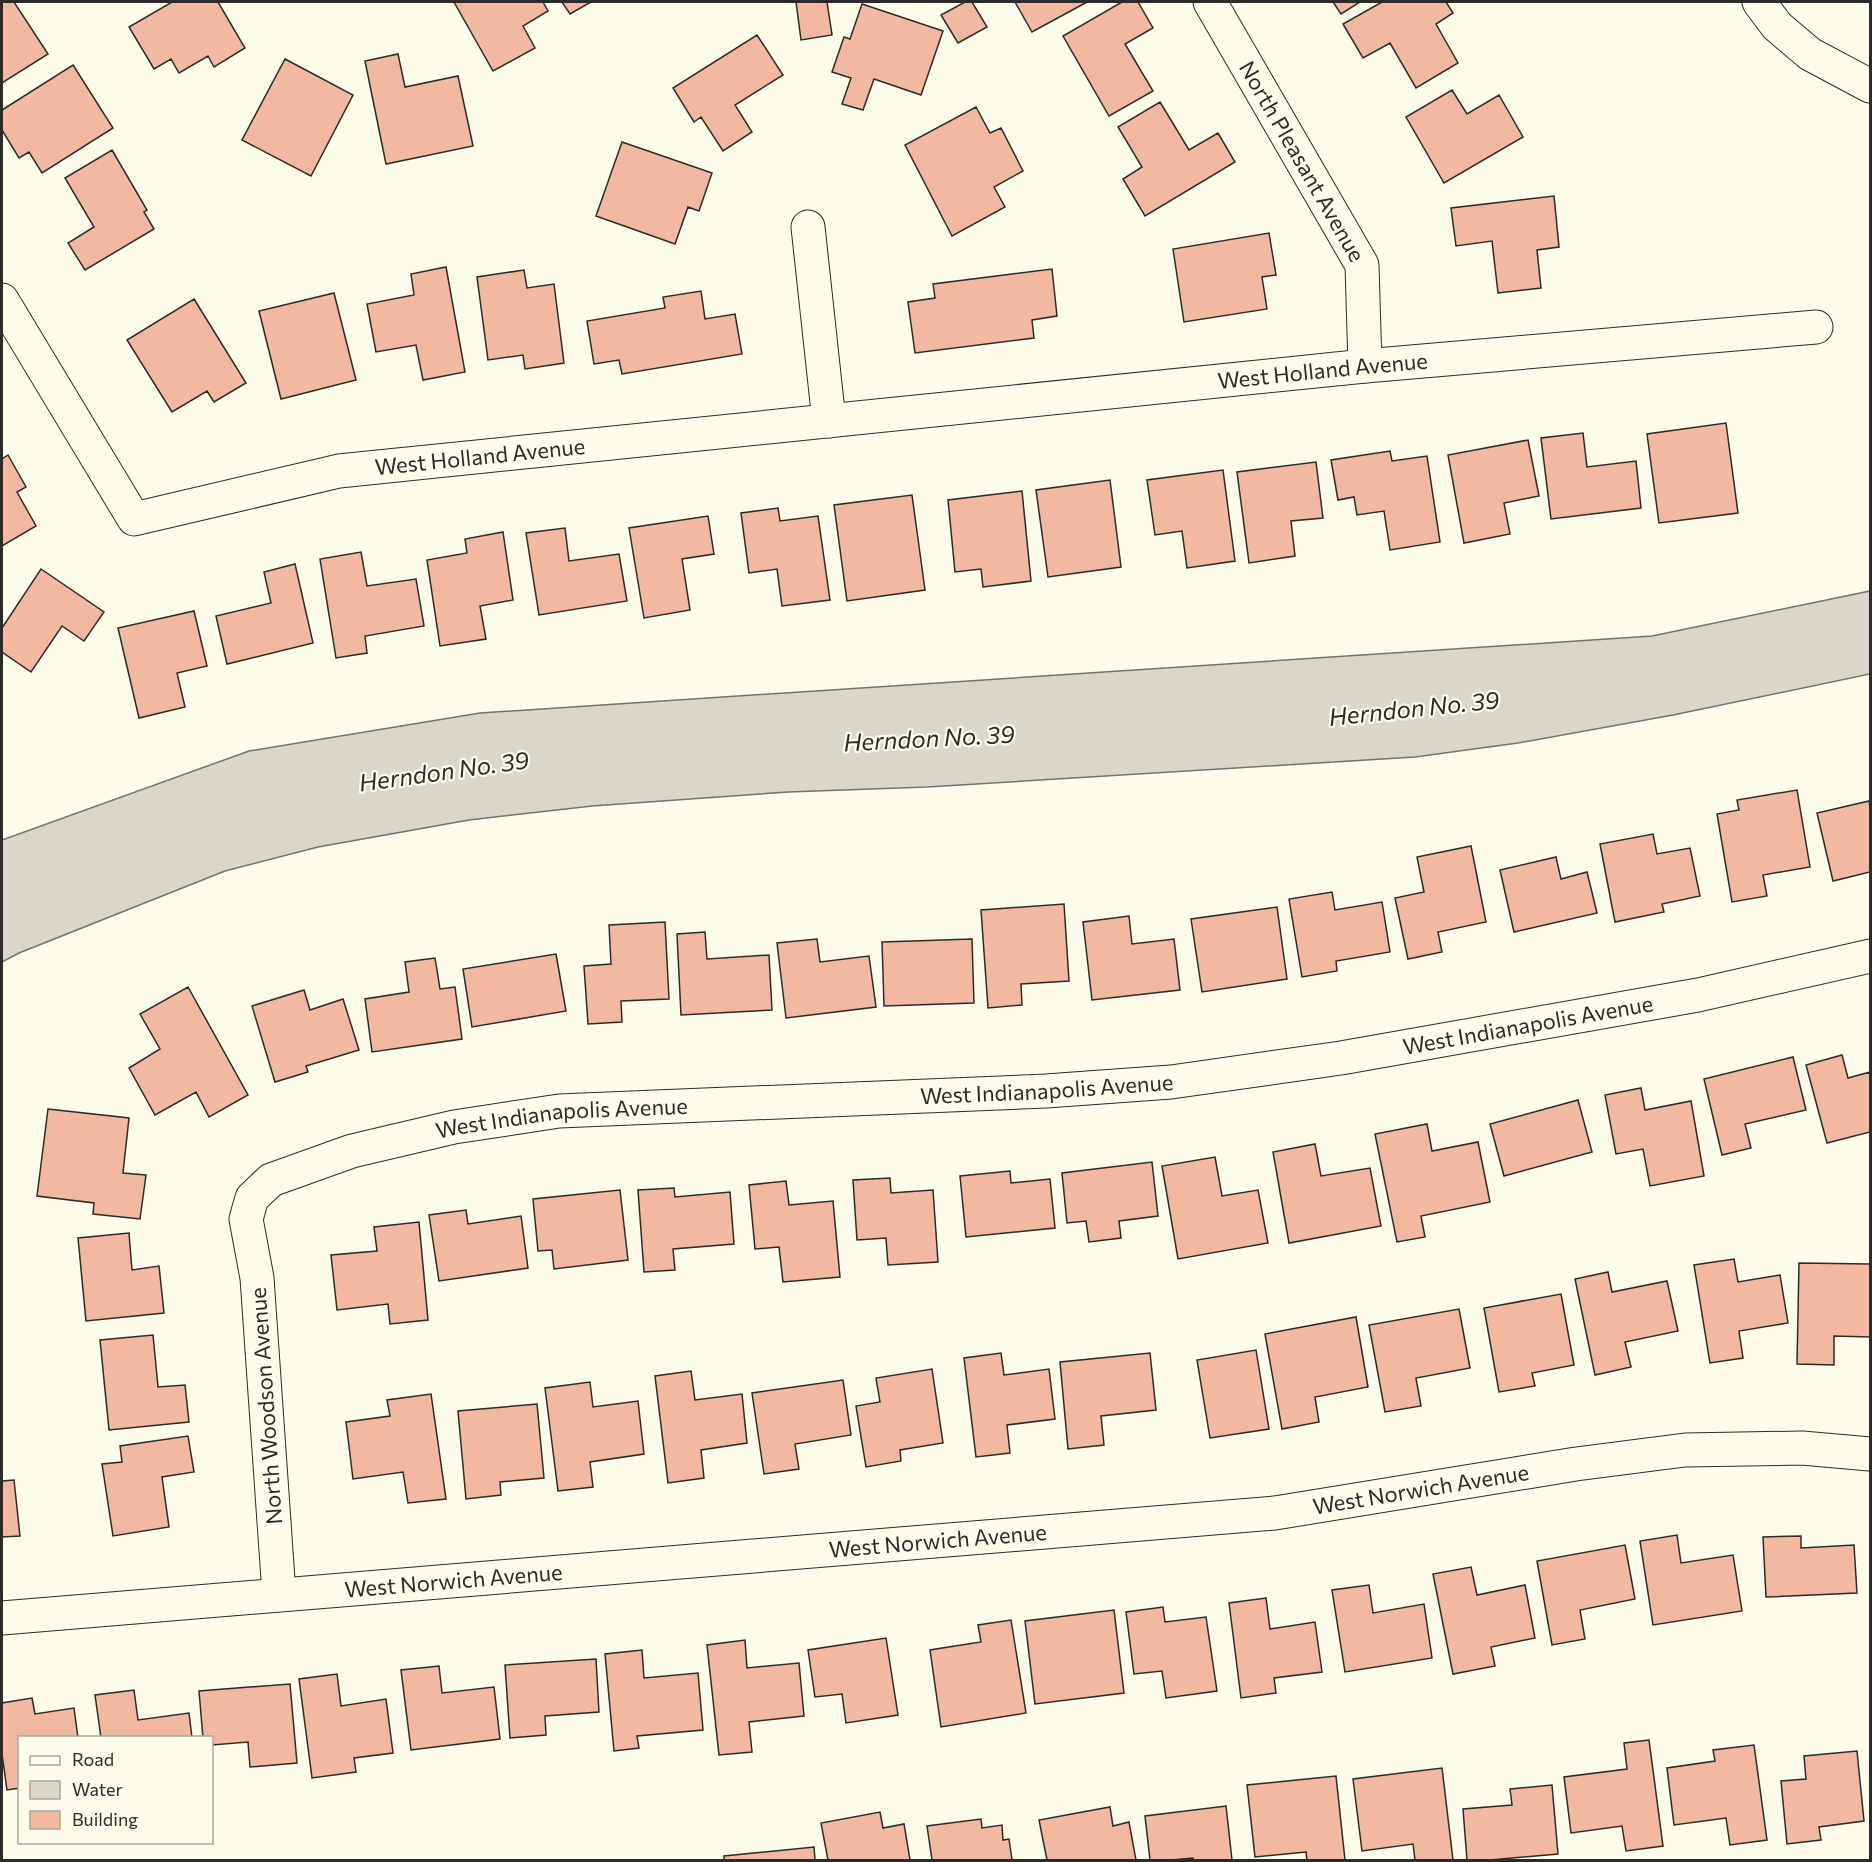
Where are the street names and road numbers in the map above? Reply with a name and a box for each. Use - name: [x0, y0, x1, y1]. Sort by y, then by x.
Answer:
- street label: North Pleasant Avenue: [1234, 56, 1371, 266]
- street label: West Holland Avenue: [1216, 347, 1429, 394]
- street label: West Holland Avenue: [374, 432, 586, 480]
- street label: West Indianapolis Avenue: [1401, 989, 1655, 1060]
- street label: West Indianapolis Avenue: [920, 1068, 1174, 1109]
- street label: West Indianapolis Avenue: [433, 1092, 688, 1144]
- street label: North Woodson Avenue: [244, 1287, 287, 1525]
- street label: West Norwich Avenue: [1311, 1458, 1531, 1520]
- street label: West Norwich Avenue: [828, 1518, 1048, 1563]
- street label: West Norwich Avenue: [343, 1558, 563, 1603]

